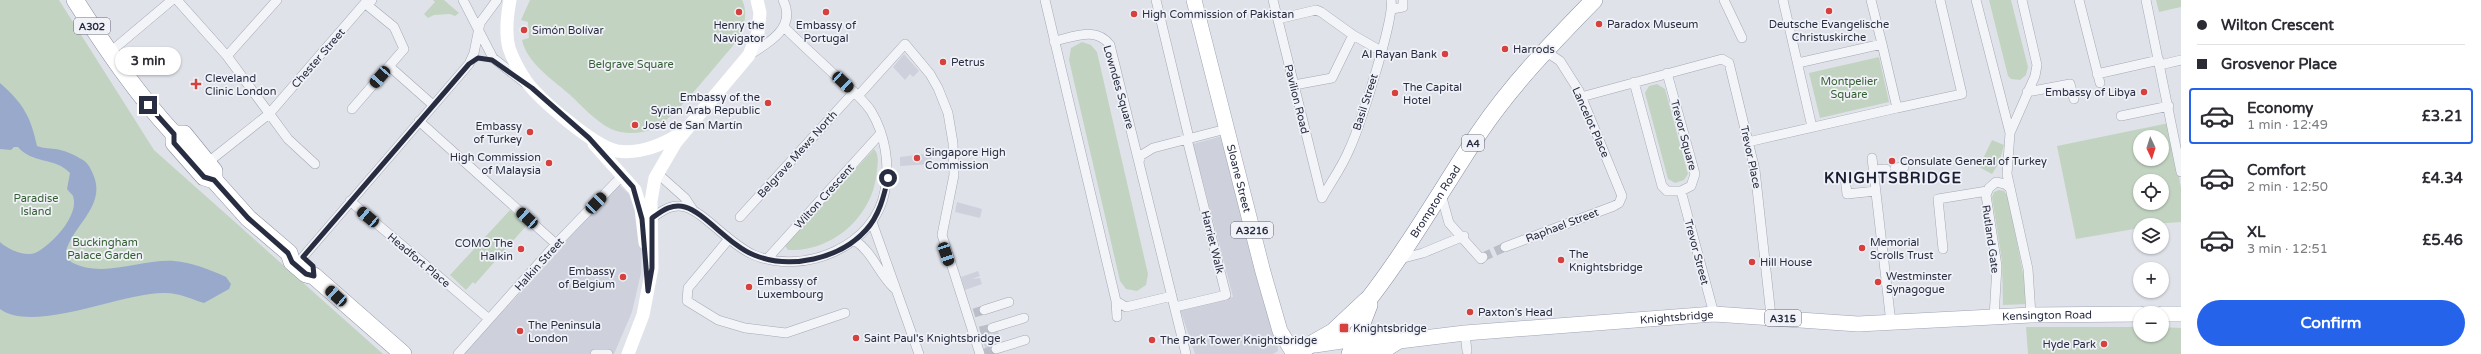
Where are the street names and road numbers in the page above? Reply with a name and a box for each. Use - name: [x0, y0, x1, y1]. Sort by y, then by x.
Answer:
- road number: A302: [74, 18, 110, 34]
- street label: Chester Street: [289, 26, 348, 91]
- street label: Lowndes Square: [1100, 44, 1137, 131]
- street label: Pavilion Road: [1282, 63, 1311, 135]
- street label: Basil Street: [1350, 72, 1381, 132]
- street label: Lancelot Place: [1569, 85, 1612, 160]
- street label: Trevor Square: [1668, 98, 1699, 172]
- street label: Belgrave Mews North: [755, 108, 840, 201]
- street label: Trevor Place: [1737, 124, 1764, 190]
- road number: A4: [1462, 135, 1484, 151]
- street label: Sloane Street: [1224, 143, 1254, 214]
- street label: Wilton Crescent: [792, 161, 857, 231]
- street label: Brompton Road: [1408, 163, 1463, 240]
- street label: Rutland Gate: [1979, 204, 2002, 274]
- street label: Raphael Street: [1524, 206, 1601, 245]
- street label: Harriet Walk: [1198, 209, 1227, 275]
- street label: Trevor Street: [1682, 218, 1711, 286]
- road number: A3216: [1231, 222, 1273, 238]
- street label: Headfort Place: [385, 230, 453, 290]
- street label: Halkin Street: [512, 235, 567, 294]
- street label: Knightsbridge: [1639, 308, 1714, 327]
- street label: Kensington Road: [2002, 308, 2092, 323]
- road number: A315: [1765, 310, 1801, 326]

